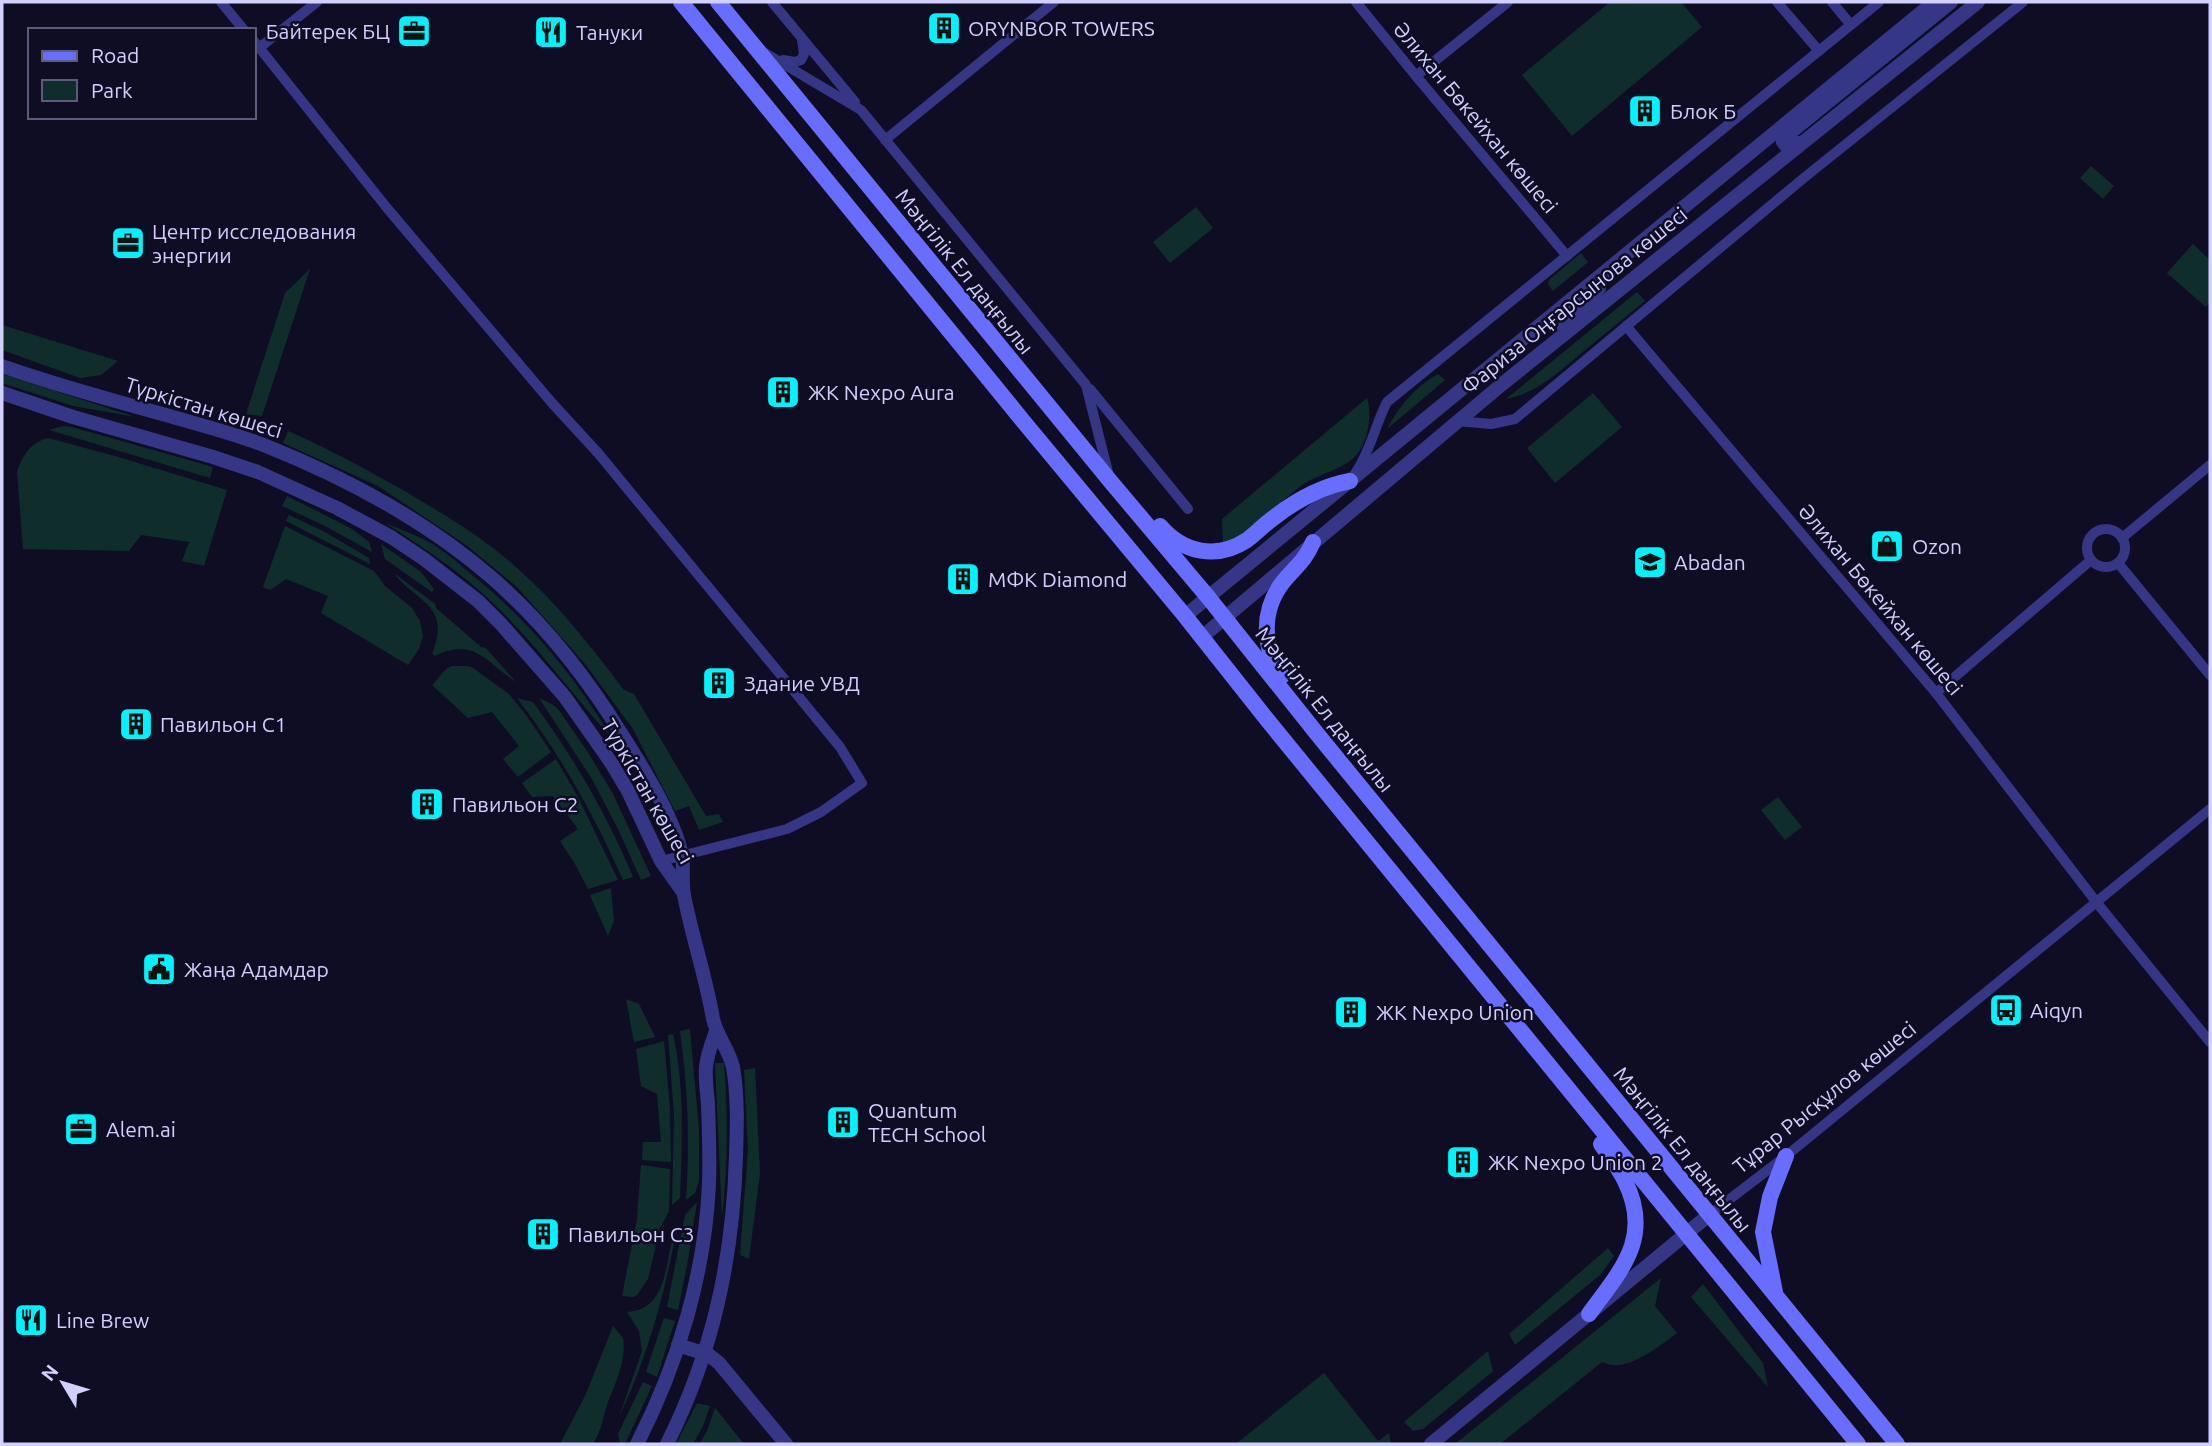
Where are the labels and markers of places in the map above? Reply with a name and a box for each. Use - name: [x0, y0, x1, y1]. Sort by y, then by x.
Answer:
- building icon: ORYNBOR TOWERS: [925, 9, 963, 47]
- office icon: Байтерек БЦ: [395, 12, 433, 50]
- restaurant icon: Тануки: [532, 13, 570, 51]
- place label: ORYNBOR TOWERS: [968, 16, 1155, 40]
- place label: Байтерек БЦ: [266, 19, 390, 43]
- place label: Тануки: [576, 20, 643, 44]
- building icon: Блок Б: [1626, 92, 1664, 130]
- place label: Блок Б: [1670, 99, 1736, 123]
- place label: Центр исследования энергии: [152, 219, 356, 267]
- office icon: Центр исследования энергии: [109, 224, 147, 262]
- building icon: ЖК Nexpo Aura: [764, 373, 802, 411]
- place label: ЖК Nexpo Aura: [808, 380, 955, 404]
- shop icon: Ozon: [1868, 527, 1906, 565]
- place label: Ozon: [1912, 534, 1962, 558]
- school or university icon: Abadan: [1631, 543, 1669, 581]
- place label: Abadan: [1674, 550, 1746, 574]
- building icon: МФК Diamond: [944, 560, 982, 598]
- place label: МФК Diamond: [988, 567, 1127, 591]
- building icon: Здание УВД: [700, 664, 738, 702]
- place label: Здание УВД: [744, 671, 860, 695]
- building icon: Павильон С1: [117, 705, 155, 743]
- place label: Павильон С1: [160, 712, 287, 736]
- building icon: Павильон С2: [408, 785, 446, 823]
- place label: Павильон С2: [452, 792, 579, 816]
- public building icon: Жаңа Адамдар: [140, 950, 178, 988]
- place label: Жаңа Адамдар: [184, 957, 329, 981]
- bus stop icon: Aiqyn: [1987, 991, 2025, 1029]
- building icon: ЖК Nexpo Union: [1332, 993, 1370, 1031]
- place label: Aiqyn: [2030, 998, 2083, 1022]
- place label: ЖК Nexpo Union: [1376, 1000, 1534, 1024]
- place label: Quantum TECH School: [868, 1098, 986, 1146]
- building icon: Quantum TECH School: [824, 1103, 862, 1141]
- office icon: Alem.ai: [62, 1110, 100, 1148]
- place label: Alem.ai: [106, 1117, 176, 1141]
- building icon: ЖК Nexpo Union 2: [1444, 1143, 1482, 1181]
- place label: ЖК Nexpo Union 2: [1488, 1150, 1663, 1174]
- building icon: Павильон С3: [524, 1215, 562, 1253]
- place label: Павильон С3: [568, 1222, 695, 1246]
- restaurant icon: Line Brew: [12, 1301, 50, 1339]
- place label: Line Brew: [56, 1308, 149, 1332]

